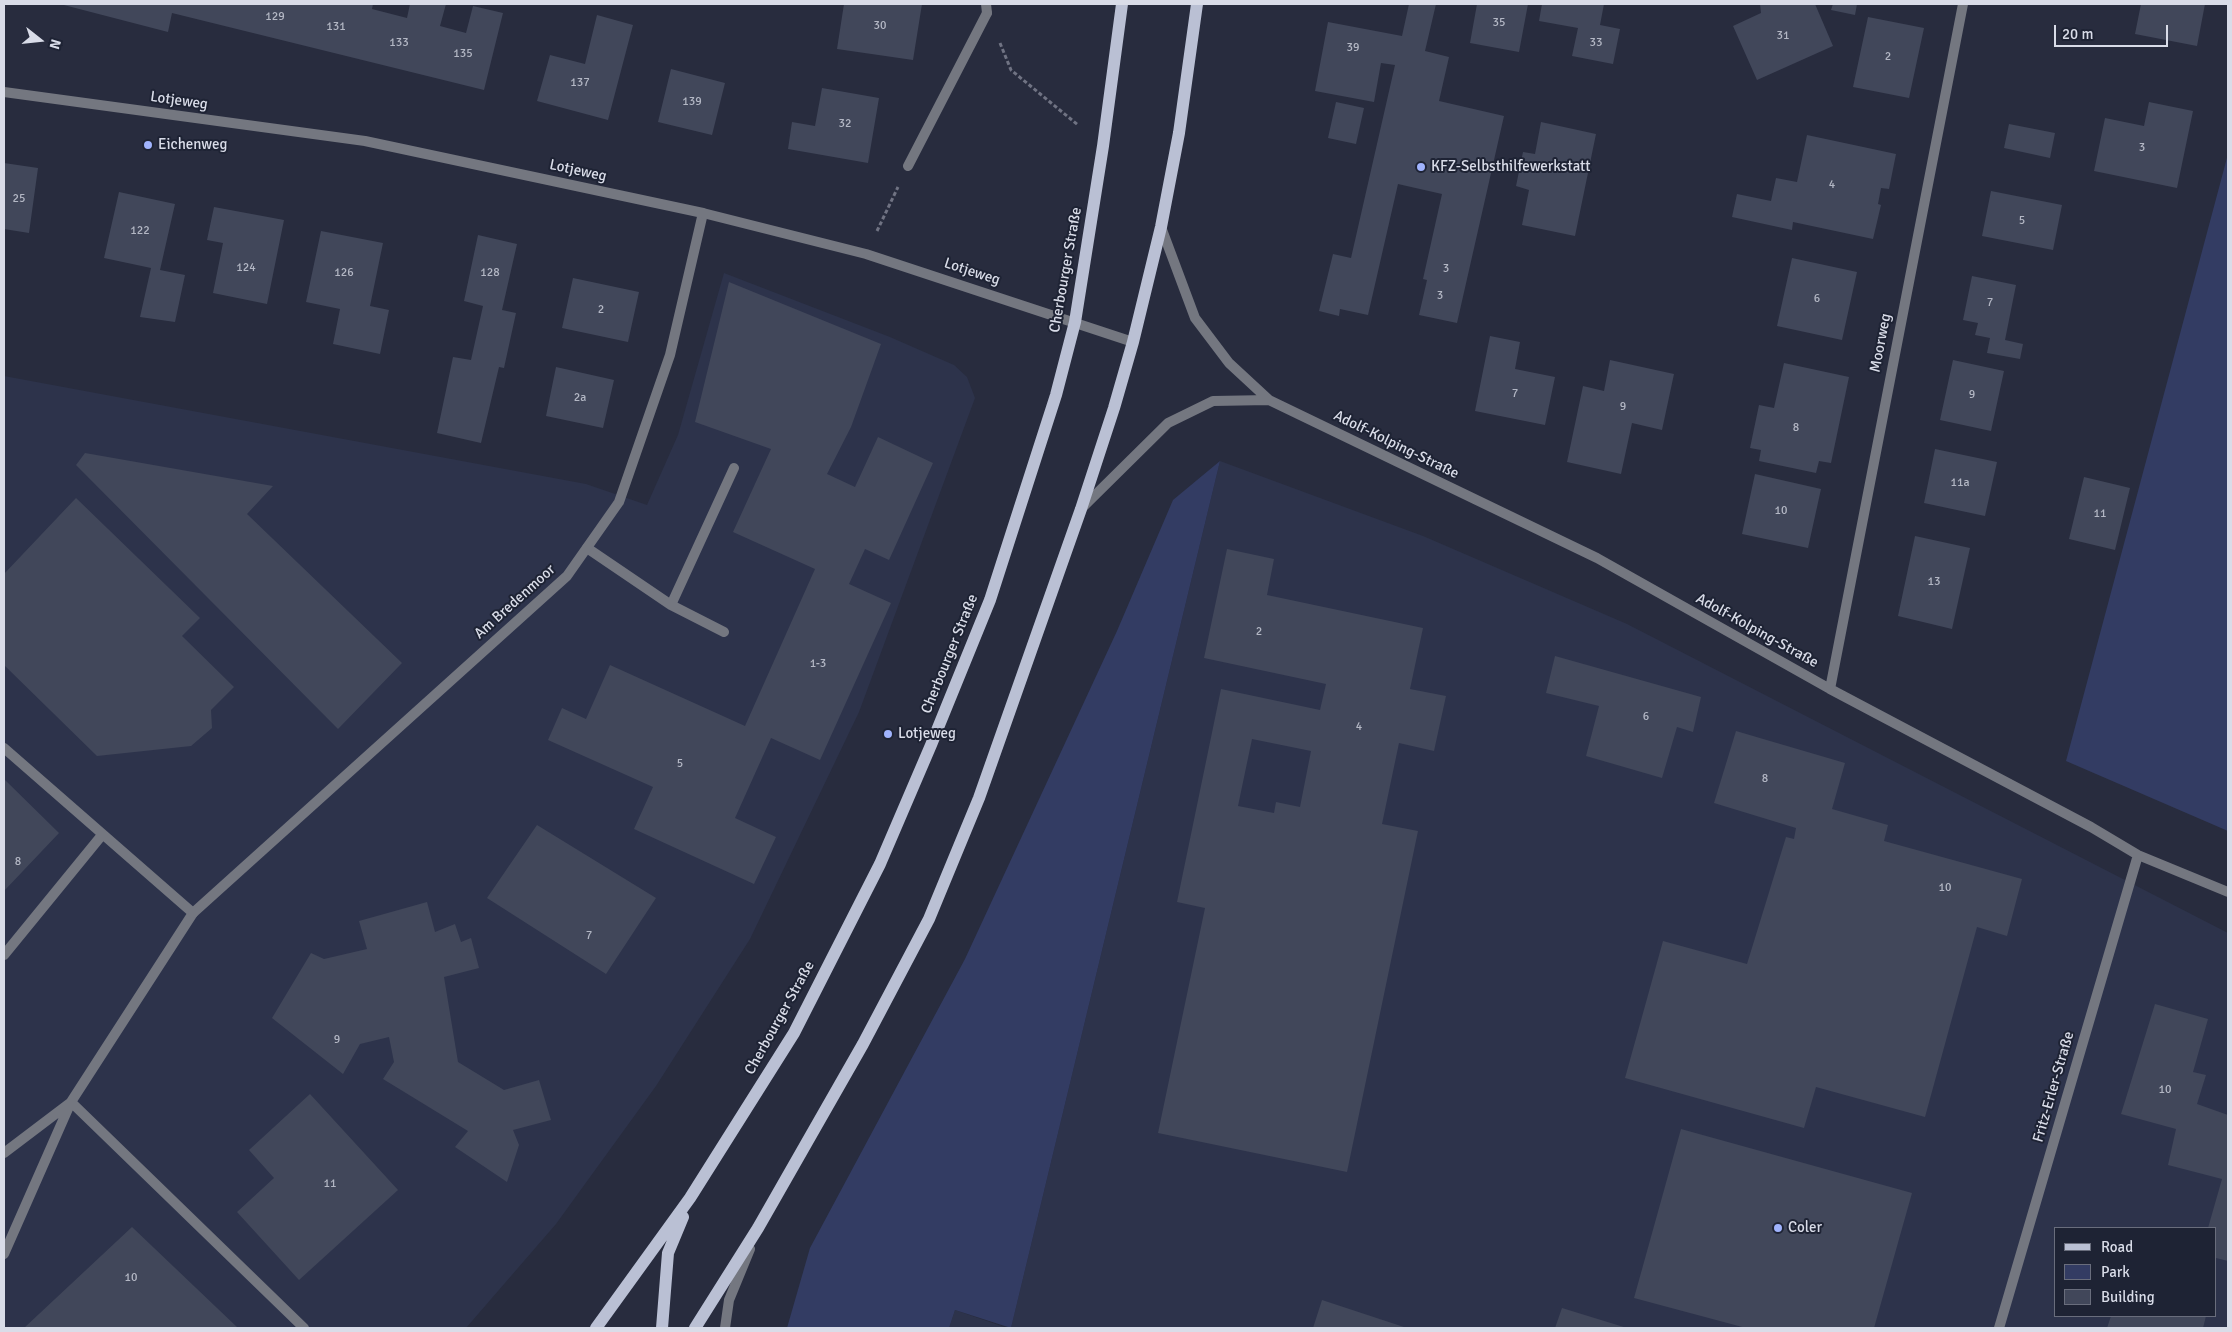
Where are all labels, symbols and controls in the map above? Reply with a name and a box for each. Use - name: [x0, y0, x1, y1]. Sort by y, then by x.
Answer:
- house number: 129: [265, 10, 285, 24]
- north arrow: [15, 15, 65, 65]
- scale bar: [2057, 15, 2171, 47]
- house number: 35: [1493, 16, 1505, 30]
- house number: 30: [874, 19, 886, 33]
- house number: 131: [326, 20, 346, 34]
- text: 20 m: [2062, 25, 2093, 43]
- house number: 31: [1777, 29, 1789, 43]
- house number: 133: [389, 36, 409, 50]
- house number: 33: [1590, 36, 1602, 50]
- text: N: [45, 37, 64, 51]
- house number: 39: [1347, 41, 1359, 55]
- house number: 135: [453, 47, 473, 61]
- house number: 2: [1885, 50, 1891, 64]
- house number: 137: [570, 76, 590, 90]
- street label: Lotjeweg: [149, 88, 209, 114]
- house number: 139: [682, 95, 702, 109]
- house number: 32: [839, 117, 851, 131]
- place label: Eichenweg: [158, 136, 227, 154]
- marker: Eichenweg: [142, 139, 154, 151]
- house number: 3: [2139, 141, 2145, 155]
- street label: Lotjeweg: [548, 156, 608, 186]
- place label: KFZ-Selbsthilfewerkstatt: [1431, 158, 1591, 176]
- marker: KFZ-Selbsthilfewerkstatt: [1415, 161, 1427, 173]
- house number: 4: [1829, 178, 1835, 192]
- house number: 25: [13, 192, 25, 206]
- street label: Cherbourger Straße: [1046, 206, 1086, 334]
- house number: 5: [2019, 214, 2025, 228]
- house number: 122: [130, 224, 150, 238]
- street label: Lotjeweg: [942, 254, 1002, 290]
- house number: 124: [236, 261, 256, 275]
- house number: 3: [1443, 262, 1449, 276]
- house number: 126: [334, 266, 354, 280]
- house number: 128: [480, 266, 500, 280]
- house number: 3: [1437, 289, 1443, 303]
- house number: 6: [1814, 292, 1820, 306]
- house number: 7: [1987, 296, 1993, 310]
- house number: 2: [598, 303, 604, 317]
- street label: Moorweg: [1866, 312, 1896, 374]
- house number: 7: [1512, 387, 1518, 401]
- house number: 9: [1969, 388, 1975, 402]
- house number: 2a: [574, 391, 586, 405]
- house number: 9: [1620, 400, 1626, 414]
- street label: Adolf-Kolping-Straße: [1330, 407, 1462, 483]
- house number: 8: [1793, 421, 1799, 435]
- house number: 11a: [1950, 476, 1970, 490]
- house number: 10: [1775, 504, 1787, 518]
- house number: 11: [2094, 507, 2106, 521]
- street label: Am Bredenmoor: [471, 561, 559, 643]
- house number: 13: [1928, 575, 1940, 589]
- street label: Adolf-Kolping-Straße: [1693, 590, 1821, 672]
- street label: Cherbourger Straße: [918, 592, 982, 716]
- house number: 2: [1256, 625, 1262, 639]
- house number: 1-3: [810, 657, 826, 671]
- house number: 6: [1643, 710, 1649, 724]
- house number: 4: [1356, 720, 1362, 734]
- place label: Lotjeweg: [898, 725, 956, 743]
- marker: Lotjeweg: [882, 728, 894, 740]
- house number: 5: [677, 757, 683, 771]
- house number: 8: [1762, 772, 1768, 786]
- house number: 8: [15, 855, 21, 869]
- house number: 10: [1939, 881, 1951, 895]
- house number: 7: [586, 929, 592, 943]
- street label: Cherbourger Straße: [741, 958, 819, 1078]
- street label: Fritz-Erler-Straße: [2030, 1029, 2078, 1145]
- house number: 9: [334, 1033, 340, 1047]
- house number: 10: [2159, 1083, 2171, 1097]
- house number: 11: [324, 1177, 336, 1191]
- place label: Coler: [1788, 1219, 1822, 1237]
- marker: Coler: [1772, 1222, 1784, 1234]
- legend: [2054, 1227, 2217, 1317]
- text: Road: [2101, 1238, 2133, 1256]
- text: Park: [2101, 1263, 2130, 1281]
- house number: 10: [125, 1271, 137, 1285]
- text: Building: [2101, 1288, 2155, 1306]

